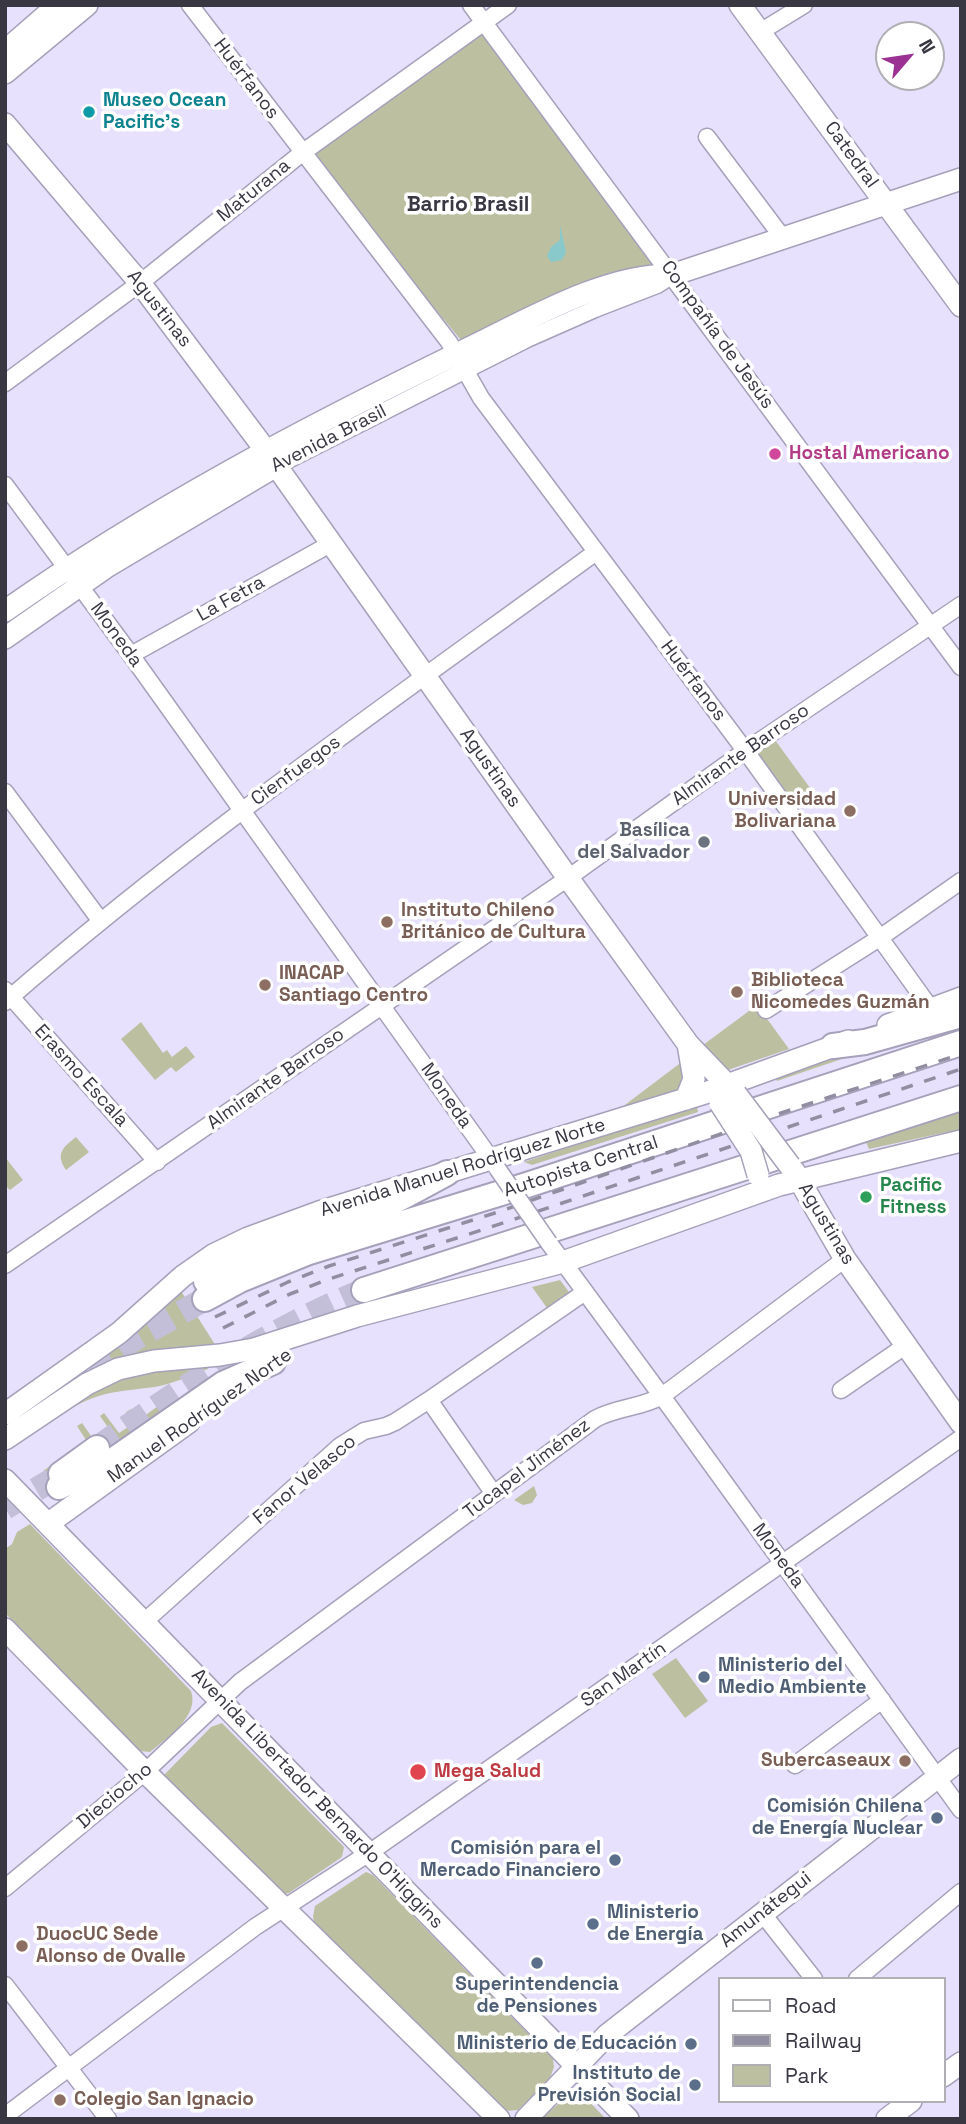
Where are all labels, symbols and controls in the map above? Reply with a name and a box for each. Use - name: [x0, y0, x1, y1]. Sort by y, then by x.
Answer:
- north arrow: [875, 21, 945, 91]
- street label: Huérfanos: [208, 34, 284, 124]
- text: N: [913, 35, 941, 58]
- place label: Museo Ocean Pacific's: [103, 90, 226, 134]
- marker: Museo Ocean Pacific's: [81, 104, 97, 120]
- street label: Catedral: [819, 117, 883, 193]
- street label: Maturana: [213, 155, 295, 227]
- district label: Barrio Brasil: [407, 192, 529, 218]
- street label: Compañía de Jesús: [656, 256, 778, 414]
- street label: Agustinas: [122, 266, 196, 352]
- street label: Avenida Brasil: [267, 400, 391, 478]
- place label: Hostal Americano: [789, 443, 950, 465]
- marker: Hostal Americano: [767, 446, 783, 462]
- street label: La Fetra: [193, 571, 269, 627]
- street label: Moneda: [85, 598, 147, 672]
- street label: Huérfanos: [655, 636, 731, 726]
- street label: Almirante Barroso: [668, 699, 814, 811]
- street label: Agustinas: [454, 724, 526, 812]
- street label: Cienfuegos: [247, 731, 345, 811]
- place label: Universidad Bolivariana: [728, 789, 836, 833]
- marker: Universidad Bolivariana: [842, 803, 858, 819]
- place label: Basílica del Salvador: [577, 820, 690, 864]
- marker: Basílica del Salvador: [696, 834, 712, 850]
- place label: Instituto Chileno Británico de Cultura: [401, 900, 586, 944]
- marker: Instituto Chileno Británico de Cultura: [379, 914, 395, 930]
- place label: INACAP Santiago Centro: [279, 963, 428, 1007]
- place label: Biblioteca Nicomedes Guzmán: [751, 970, 930, 1014]
- marker: INACAP Santiago Centro: [257, 977, 273, 993]
- marker: Biblioteca Nicomedes Guzmán: [729, 984, 745, 1000]
- street label: Erasmo Escala: [29, 1020, 133, 1132]
- street label: Almirante Barroso: [203, 1023, 349, 1135]
- street label: Moneda: [415, 1059, 477, 1133]
- street label: Avenida Manuel Rodríguez Norte: [318, 1114, 608, 1222]
- street label: Autopista Central: [501, 1131, 661, 1203]
- place label: Pacific Fitness: [880, 1175, 946, 1219]
- street label: Agustinas: [793, 1179, 859, 1269]
- marker: Pacific Fitness: [858, 1189, 874, 1205]
- street label: Manuel Rodríguez Norte: [103, 1344, 297, 1488]
- street label: Tucapel Jiménez: [459, 1414, 595, 1524]
- street label: Fanor Velasco: [249, 1430, 361, 1530]
- street label: Moneda: [747, 1519, 809, 1593]
- street label: San Martín: [577, 1637, 671, 1713]
- place label: Ministerio del Medio Ambiente: [718, 1655, 866, 1699]
- street label: Avenida Libertador Bernardo O'Higgins: [186, 1664, 448, 1934]
- marker: Ministerio del Medio Ambiente: [696, 1669, 712, 1685]
- place label: Subercaseaux: [761, 1750, 891, 1772]
- marker: Subercaseaux: [897, 1753, 913, 1769]
- street label: Dieciocho: [73, 1758, 157, 1834]
- place label: Mega Salud: [434, 1761, 541, 1783]
- marker: Mega Salud: [408, 1762, 428, 1782]
- place label: Comisión Chilena de Energía Nuclear: [752, 1796, 923, 1840]
- marker: Comisión Chilena de Energía Nuclear: [929, 1810, 945, 1826]
- place label: Comisión para el Mercado Financiero: [420, 1838, 601, 1882]
- marker: Comisión para el Mercado Financiero: [607, 1852, 623, 1868]
- street label: Amunátegui: [716, 1867, 816, 1953]
- place label: Ministerio de Energía: [607, 1902, 703, 1946]
- marker: Ministerio de Energía: [585, 1916, 601, 1932]
- place label: DuocUC Sede Alonso de Ovalle: [36, 1924, 186, 1968]
- marker: DuocUC Sede Alonso de Ovalle: [14, 1938, 30, 1954]
- marker: Superintendencia de Pensiones: [529, 1955, 545, 1971]
- place label: Superintendencia de Pensiones: [455, 1974, 619, 2018]
- legend: [718, 1977, 945, 2103]
- text: Road: [785, 1992, 837, 2019]
- text: Railway: [785, 2027, 862, 2054]
- place label: Ministerio de Educación: [457, 2033, 677, 2055]
- marker: Ministerio de Educación: [683, 2036, 699, 2052]
- text: Park: [785, 2062, 829, 2089]
- place label: Instituto de Previsión Social: [538, 2063, 681, 2107]
- marker: Instituto de Previsión Social: [687, 2077, 703, 2093]
- place label: Colegio San Ignacio: [74, 2089, 254, 2111]
- marker: Colegio San Ignacio: [52, 2092, 68, 2108]

